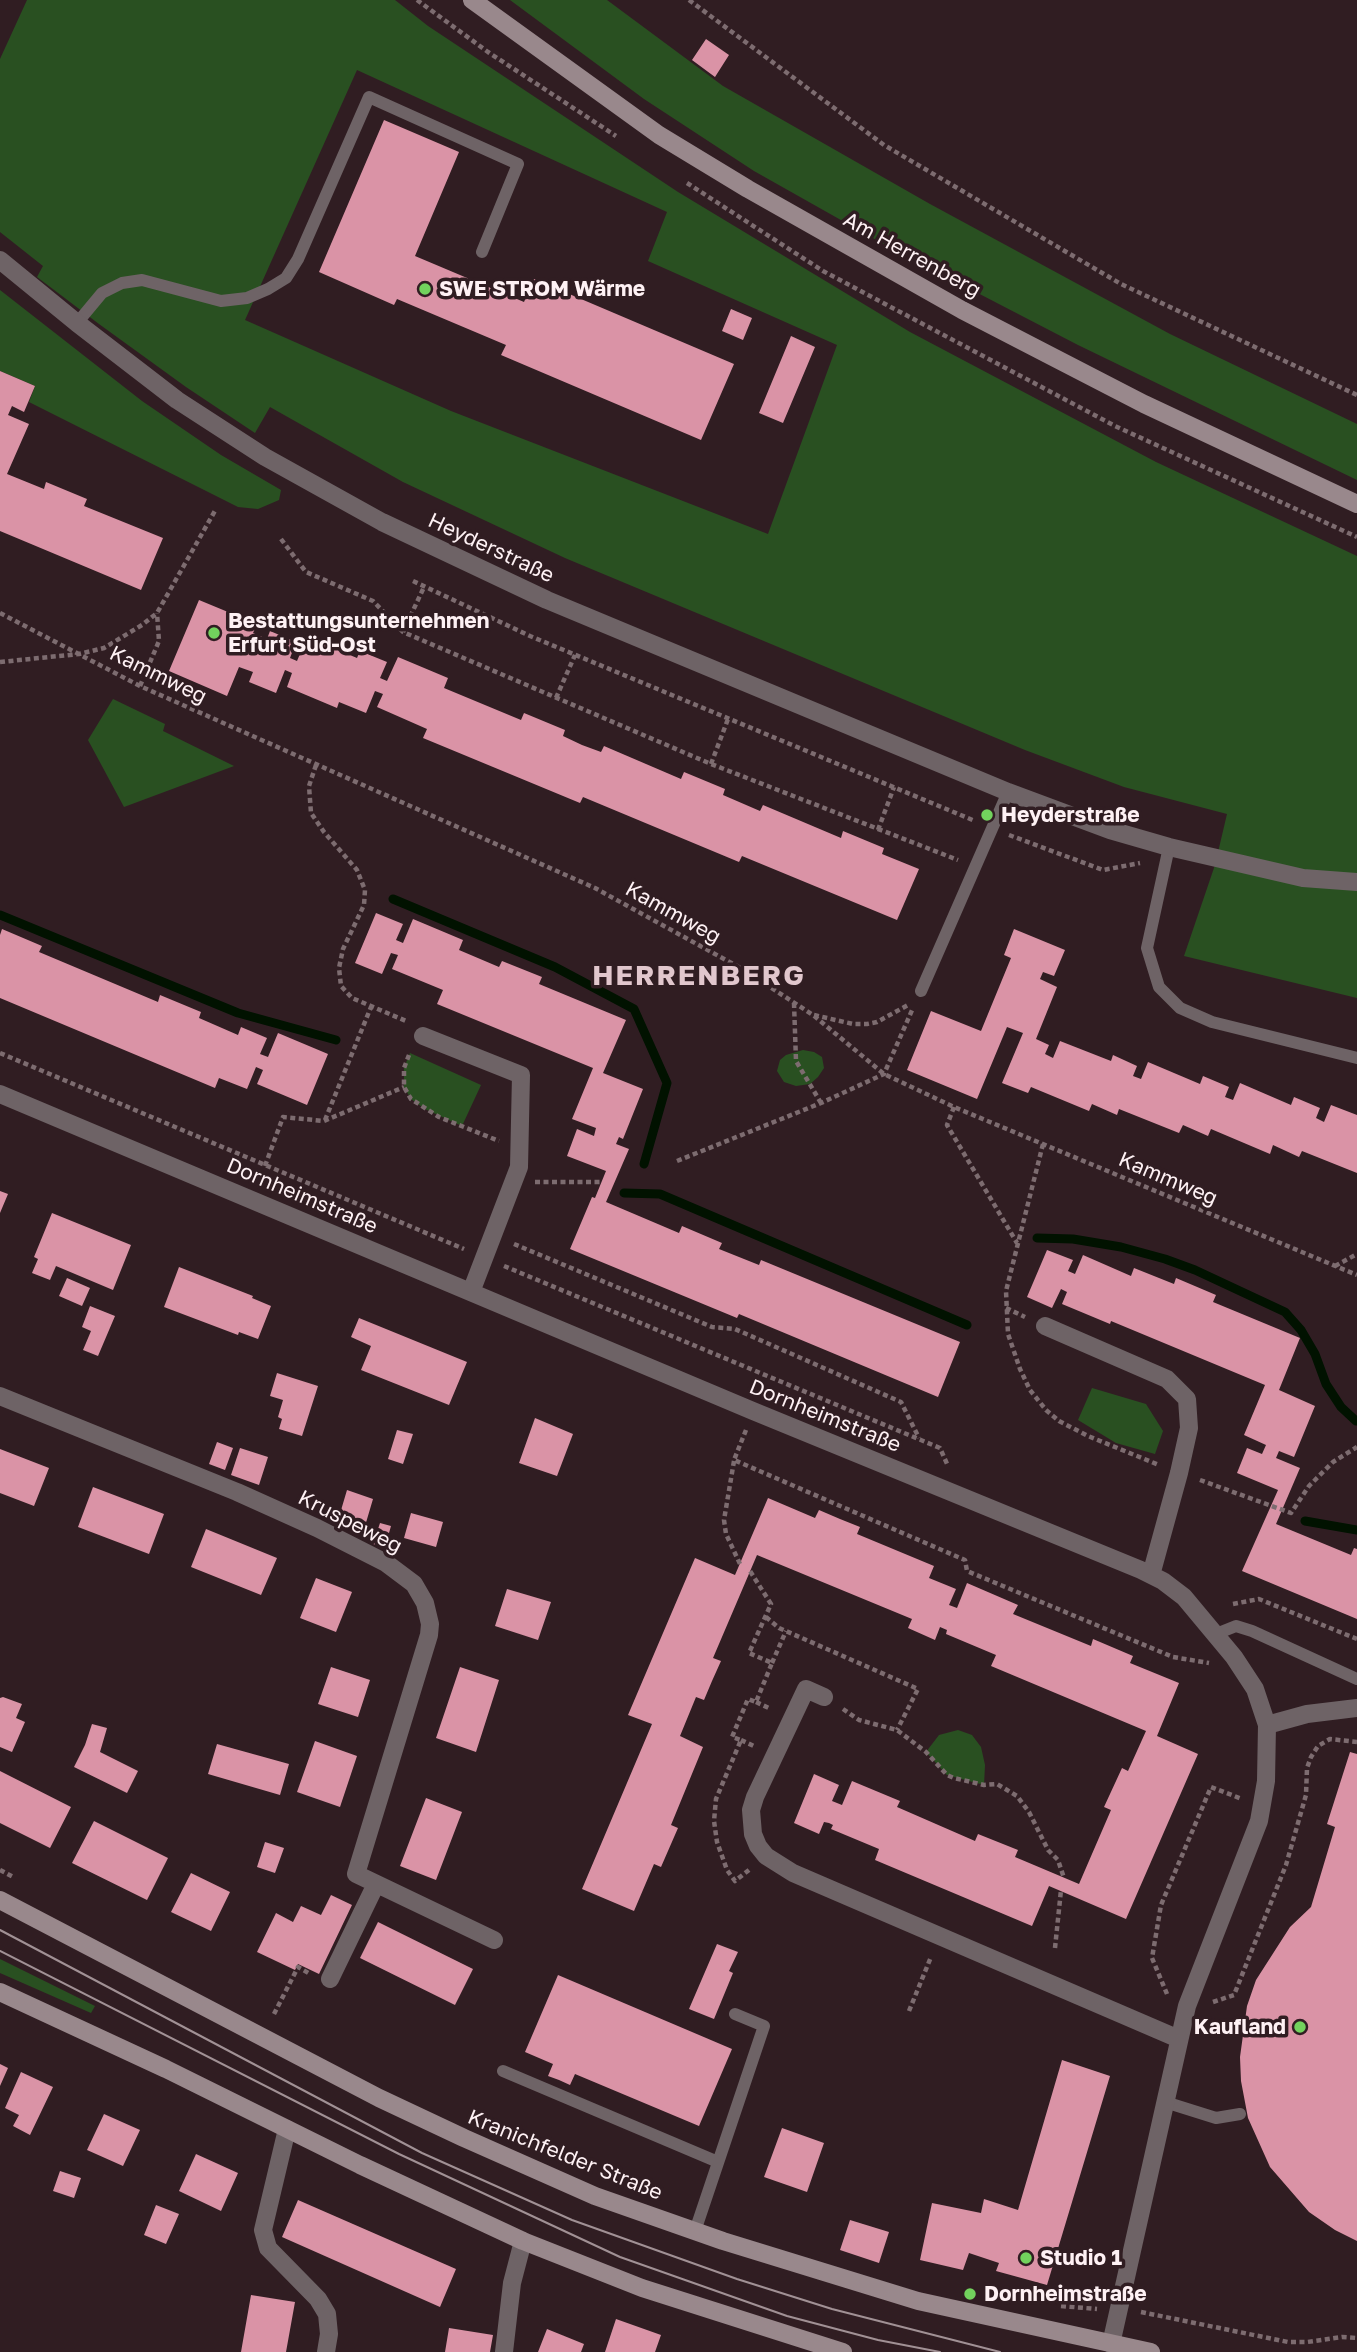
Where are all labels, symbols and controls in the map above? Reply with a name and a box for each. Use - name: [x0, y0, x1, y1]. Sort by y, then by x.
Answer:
- street label: Am Herrenberg: [839, 207, 985, 303]
- place label: SWE STROM Wärme: [439, 276, 645, 302]
- marker: SWE STROM Wärme: [417, 281, 433, 297]
- street label: Heyderstraße: [424, 508, 558, 588]
- place label: Bestattungsunternehmen Erfurt Süd-Ost: [228, 608, 489, 658]
- marker: Bestattungsunternehmen Erfurt Süd-Ost: [206, 625, 222, 641]
- street label: Kammweg: [105, 641, 211, 709]
- place label: Heyderstraße: [1001, 802, 1140, 828]
- marker: Heyderstraße: [979, 807, 995, 823]
- street label: Kammweg: [621, 877, 725, 949]
- district label: HERRENBERG: [593, 959, 805, 993]
- street label: Kammweg: [1115, 1147, 1221, 1211]
- street label: Dornheimstraße: [223, 1153, 381, 1239]
- street label: Dornheimstraße: [745, 1374, 905, 1458]
- street label: Kruspeweg: [294, 1485, 406, 1559]
- place label: Kaufland: [1194, 2014, 1286, 2040]
- marker: Kaufland: [1292, 2019, 1308, 2035]
- street label: Kranichfelder Straße: [464, 2104, 666, 2206]
- place label: Studio 1: [1040, 2245, 1122, 2271]
- marker: Studio 1: [1018, 2250, 1034, 2266]
- place label: Dornheimstraße: [984, 2281, 1147, 2307]
- marker: Dornheimstraße: [962, 2286, 978, 2302]

